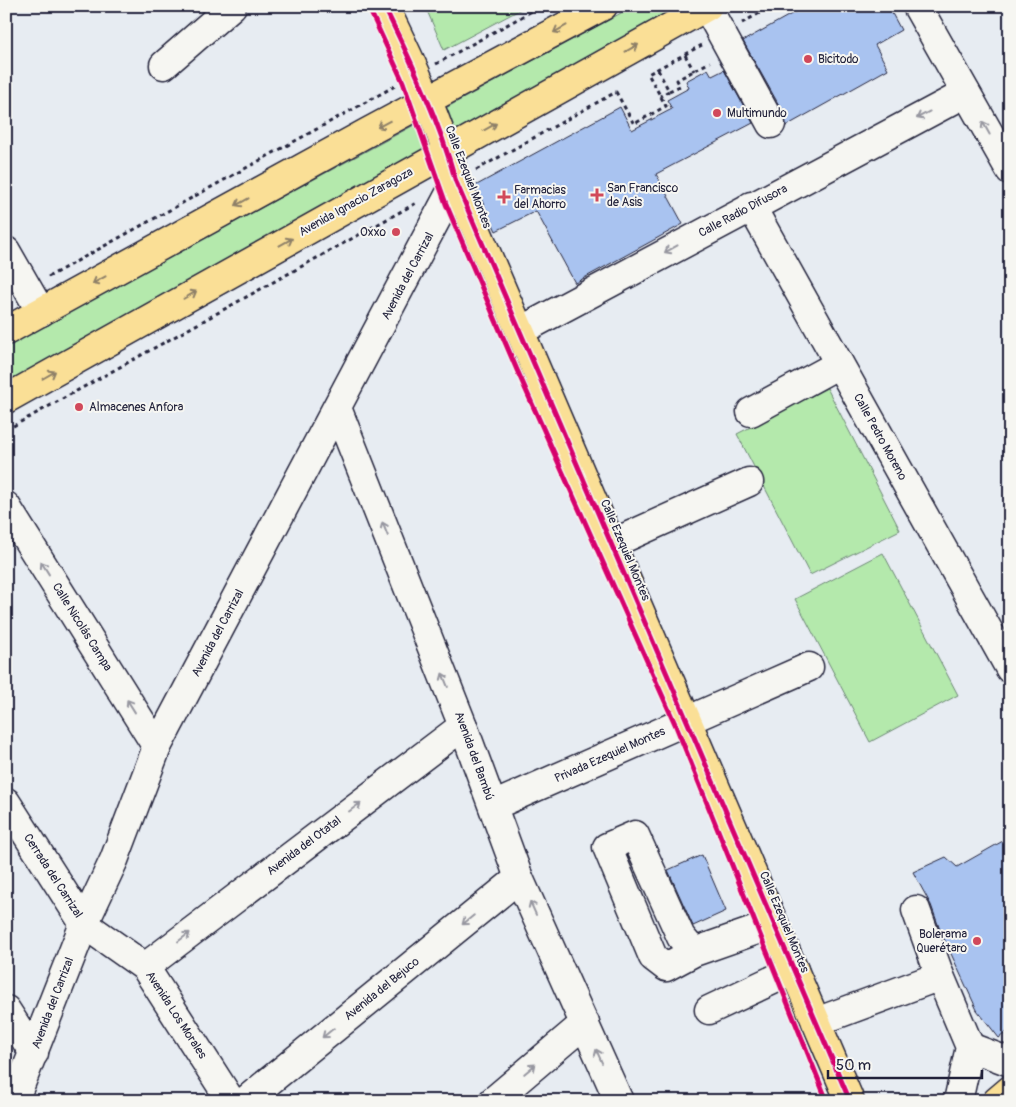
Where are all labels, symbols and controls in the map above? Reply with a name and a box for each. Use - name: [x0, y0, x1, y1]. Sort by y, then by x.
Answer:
- one-way arrow: [553, 25, 568, 34]
- one-way arrow: [624, 43, 639, 53]
- place label: Bicitodo: [818, 52, 859, 67]
- marker: Bicitodo: [802, 53, 814, 65]
- place label: Multimundo: [727, 106, 787, 121]
- marker: Multimundo: [711, 107, 723, 119]
- one-way arrow: [916, 111, 931, 120]
- one-way arrow: [377, 119, 392, 129]
- one-way arrow: [980, 121, 990, 135]
- one-way arrow: [482, 122, 497, 132]
- street label: Calle Ezequiel Montes: [442, 124, 495, 231]
- street label: Avenida Ignacio Zaragoza: [296, 164, 416, 240]
- place label: San Francisco de Asis: [607, 181, 679, 210]
- street label: Calle Radio Difusora: [696, 181, 790, 241]
- place label: Farmacias del Ahorro: [514, 183, 567, 212]
- marker: San Francisco de Asis: [591, 189, 603, 201]
- marker: Farmacias del Ahorro: [498, 191, 510, 203]
- one-way arrow: [235, 197, 249, 207]
- place label: Oxxo: [360, 225, 387, 240]
- marker: Oxxo: [390, 226, 402, 238]
- street label: Avenida del Carrizal: [379, 230, 437, 322]
- one-way arrow: [278, 236, 292, 246]
- one-way arrow: [664, 244, 679, 254]
- one-way arrow: [92, 276, 107, 285]
- one-way arrow: [182, 290, 197, 300]
- one-way arrow: [41, 370, 55, 380]
- street label: Calle Pedro Moreno: [850, 391, 910, 484]
- place label: Almacenes Anfora: [89, 400, 184, 415]
- marker: Almacenes Anfora: [73, 401, 85, 413]
- street label: Calle Ezequiel Montes: [597, 497, 653, 603]
- one-way arrow: [380, 522, 389, 537]
- one-way arrow: [40, 561, 51, 575]
- street label: Calle Nicolás Campa: [49, 580, 115, 674]
- street label: Avenida del Carrizal: [189, 587, 247, 679]
- one-way arrow: [440, 673, 449, 688]
- one-way arrow: [126, 699, 136, 713]
- street label: Avenida del Bambú: [451, 709, 497, 803]
- street label: Privada Ezequiel Montes: [552, 724, 668, 786]
- one-way arrow: [348, 802, 361, 813]
- street label: Avenida del Otatal: [264, 813, 344, 879]
- street label: Cerrada del Carrizal: [20, 831, 86, 921]
- street label: Calle Ezequiel Montes: [756, 869, 812, 975]
- one-way arrow: [527, 901, 537, 916]
- one-way arrow: [462, 914, 475, 925]
- place label: Bolerama Querétaro: [916, 927, 968, 956]
- one-way arrow: [177, 932, 191, 942]
- marker: Bolerama Querétaro: [971, 935, 983, 947]
- street label: Avenida del Bejuco: [341, 954, 423, 1024]
- street label: Avenida del Carrizal: [29, 955, 77, 1051]
- street label: Avenida Los Morales: [142, 968, 210, 1062]
- one-way arrow: [322, 1028, 335, 1039]
- scale bar: [828, 1047, 982, 1079]
- one-way arrow: [594, 1049, 604, 1064]
- text: 50 m: [836, 1056, 871, 1075]
- one-way arrow: [523, 1064, 536, 1075]

